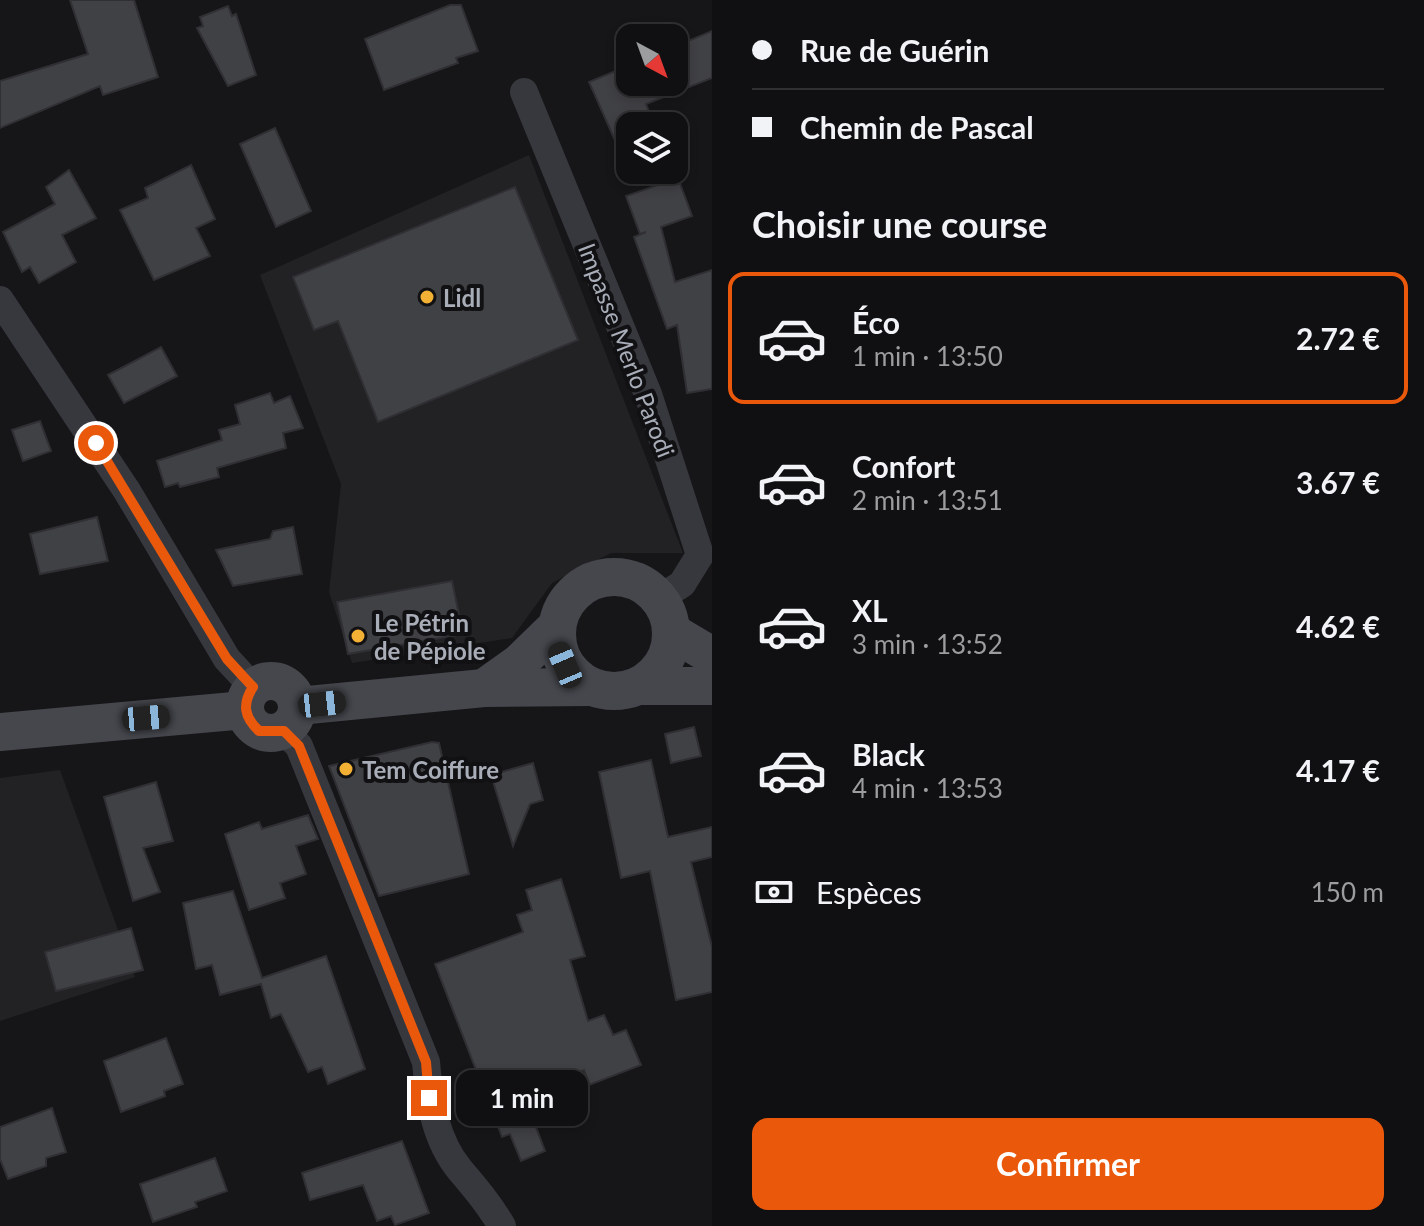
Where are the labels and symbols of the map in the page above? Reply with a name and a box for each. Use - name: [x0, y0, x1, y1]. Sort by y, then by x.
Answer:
- north arrow: [616, 24, 688, 96]
- street label: Impasse Merlo Parodi: [573, 239, 681, 461]
- place label: Lidl: [443, 283, 481, 312]
- marker: Lidl: [418, 288, 436, 306]
- route start: [78, 425, 114, 461]
- place label: Le Pétrin de Pépiole: [374, 608, 486, 665]
- marker: Le Pétrin de Pépiole: [349, 627, 367, 645]
- car: [545, 638, 585, 692]
- car: [297, 690, 347, 718]
- car: [121, 704, 171, 732]
- place label: Tem Coiffure: [362, 755, 499, 784]
- marker: Tem Coiffure: [337, 760, 355, 778]
- callout: 1 min: [457, 1070, 589, 1126]
- route end: [411, 1080, 447, 1116]

